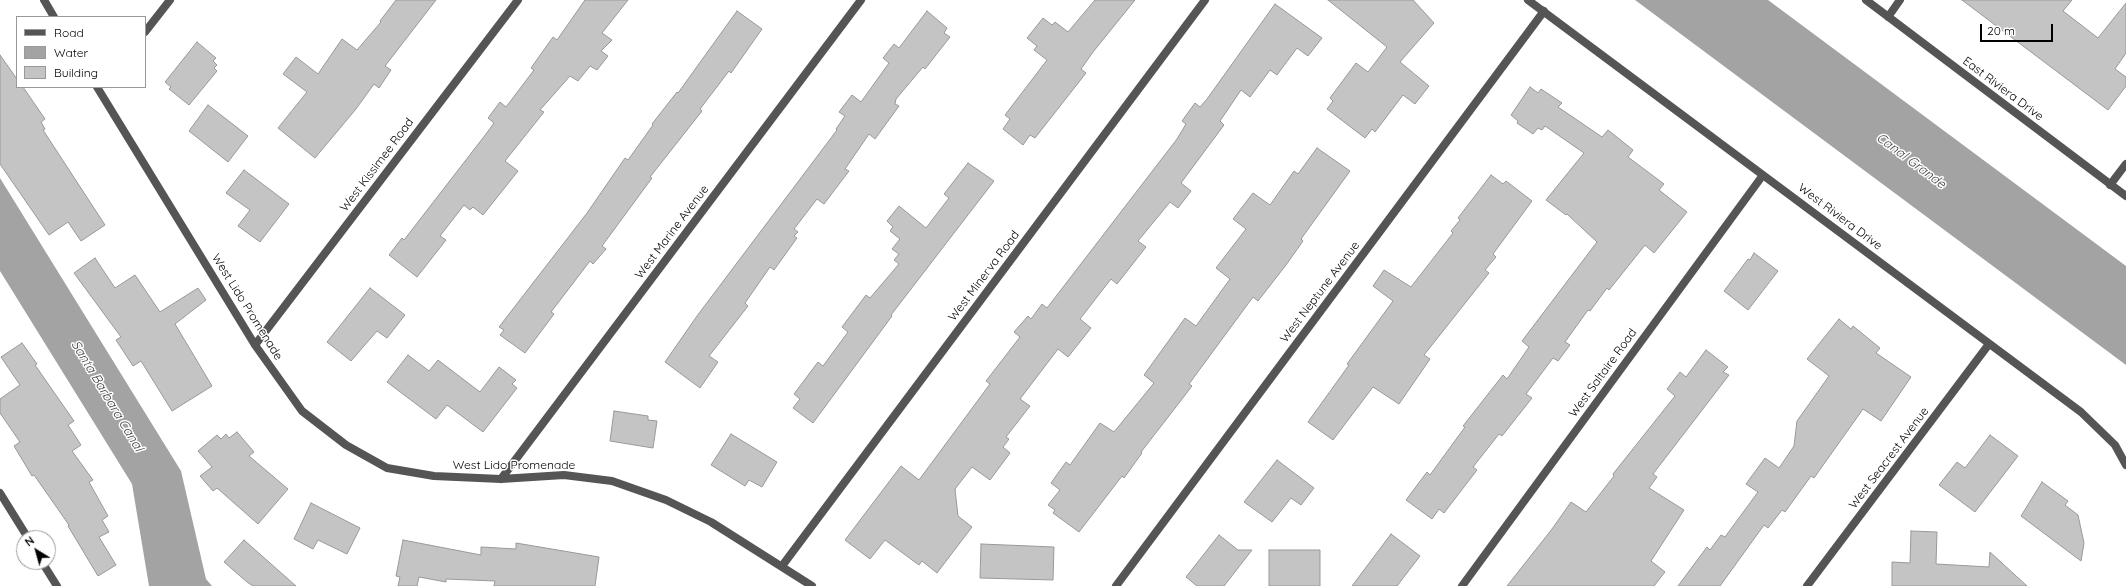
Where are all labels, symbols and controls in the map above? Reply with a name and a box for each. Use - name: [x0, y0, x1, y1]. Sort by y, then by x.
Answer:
- legend: [16, 16, 146, 88]
- scale bar: [1982, 16, 2055, 42]
- text: 20 m: [1987, 23, 2015, 38]
- text: Road: [54, 25, 84, 40]
- text: Water: [54, 45, 88, 60]
- street label: East Riviera Drive: [1960, 54, 2046, 124]
- text: Building: [54, 65, 98, 80]
- street label: West Kissimee Road: [337, 115, 417, 215]
- water label: Canal Grande: [1873, 130, 1949, 192]
- street label: West Riviera Drive: [1795, 181, 1885, 253]
- street label: West Marine Avenue: [632, 182, 712, 282]
- street label: West Minerva Road: [945, 228, 1023, 324]
- street label: West Neptune Avenue: [1277, 239, 1363, 345]
- street label: West Lido Promenade: [208, 251, 286, 363]
- street label: West Saltaire Road: [1566, 326, 1640, 420]
- water label: Santa Barbara Canal: [68, 338, 146, 454]
- street label: West Seacrest Avenue: [1846, 404, 1932, 512]
- street label: West Lido Promenade: [453, 458, 575, 472]
- north arrow: [16, 530, 56, 570]
- text: N: [22, 533, 37, 549]

